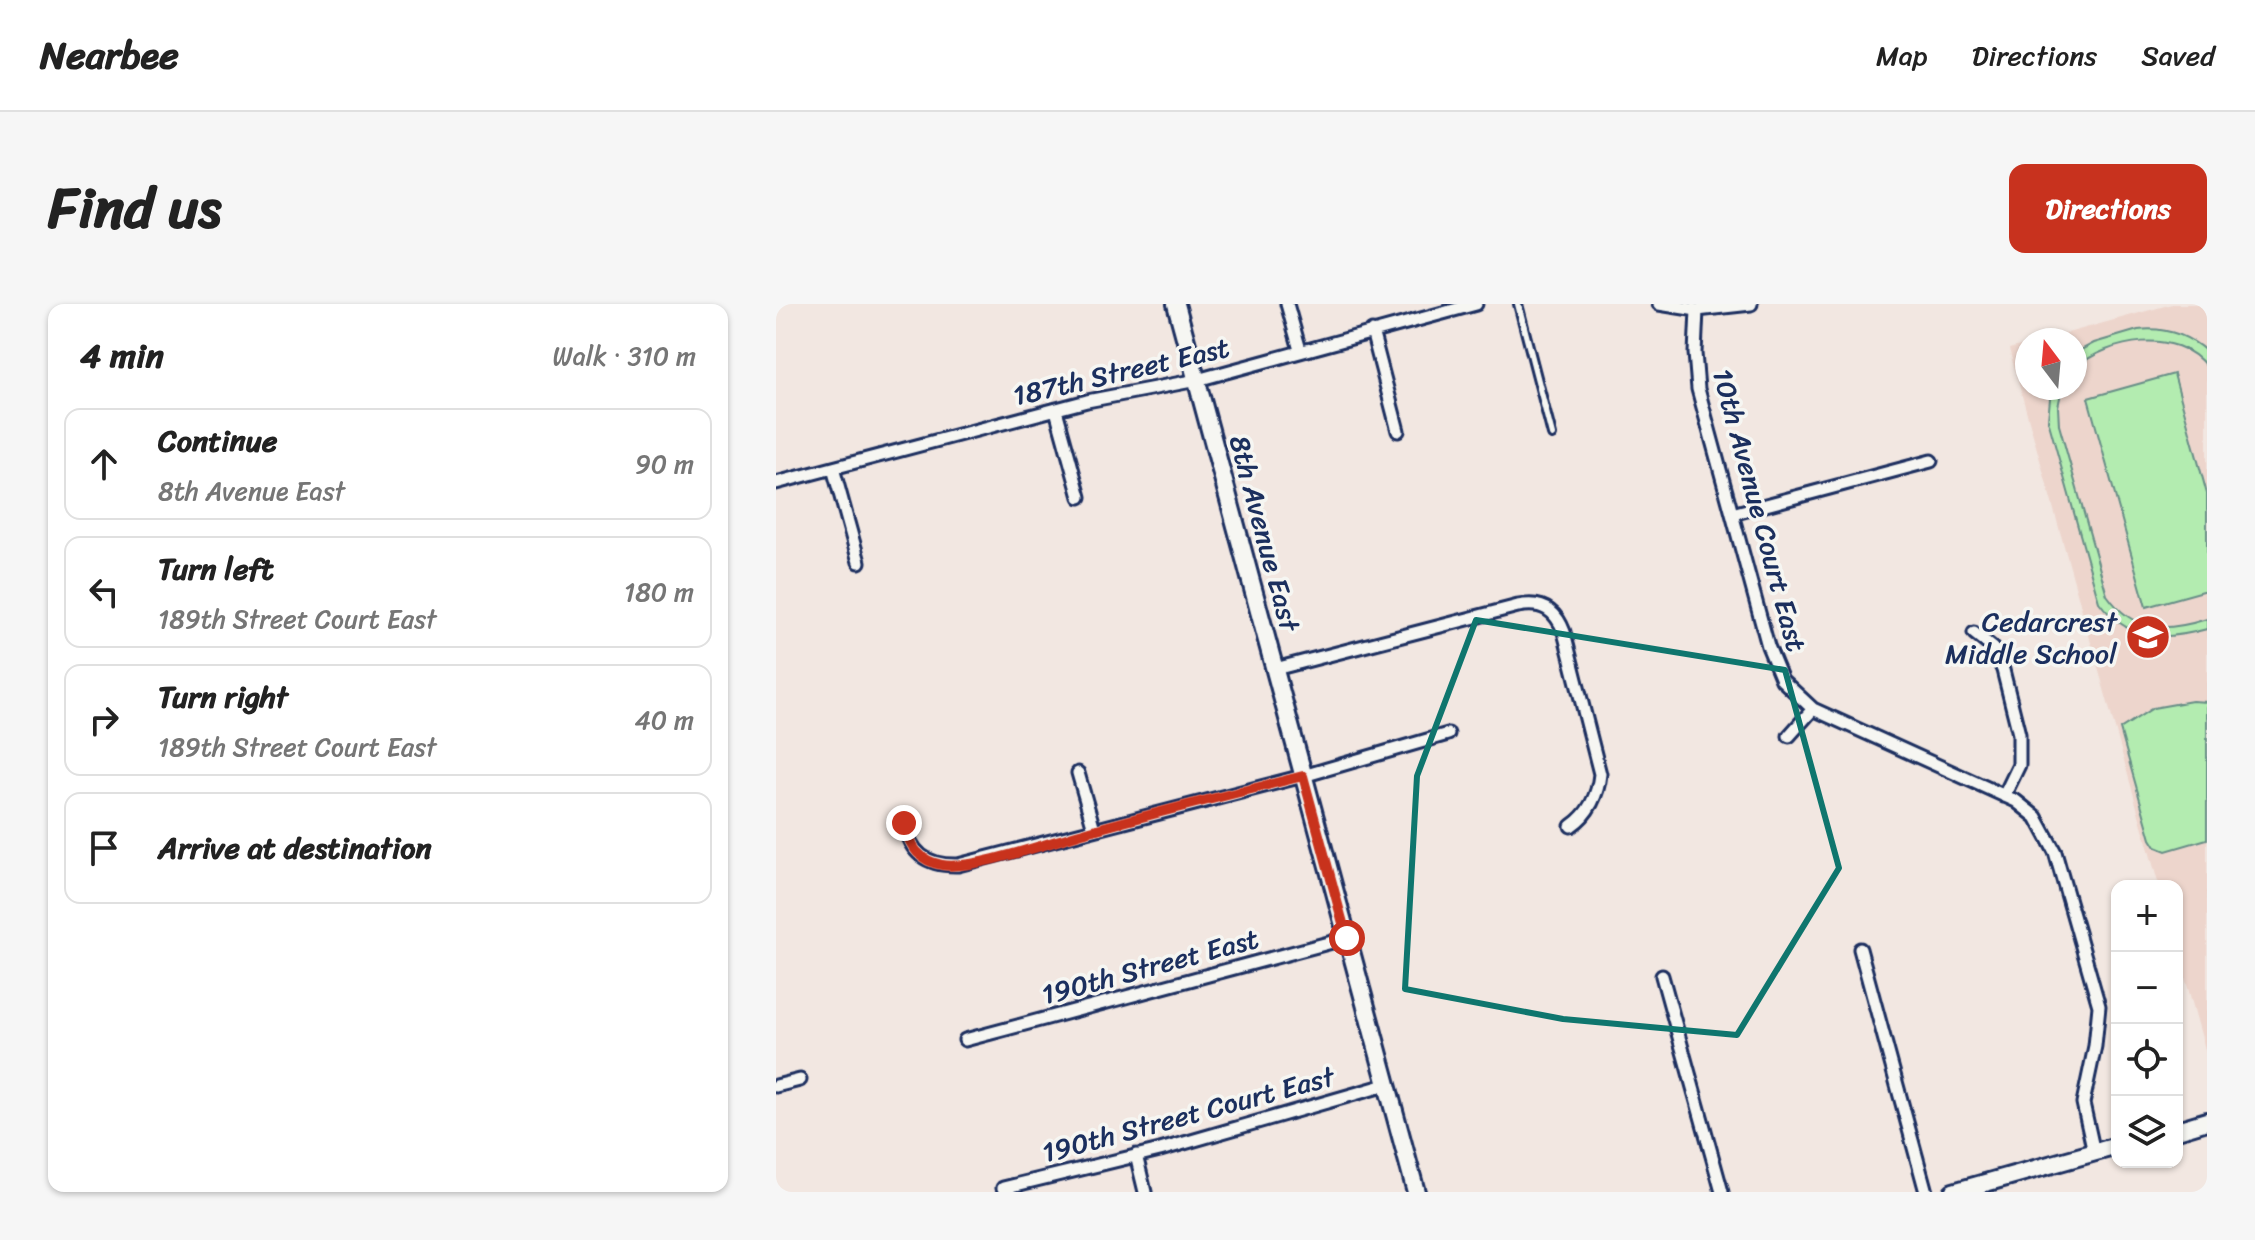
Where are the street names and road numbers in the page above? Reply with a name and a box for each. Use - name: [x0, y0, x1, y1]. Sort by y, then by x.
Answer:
- street label: 187th Street East: [1008, 323, 1234, 420]
- street label: 10th Avenue Court East: [1698, 363, 1821, 657]
- street label: 8th Avenue East: [1215, 429, 1315, 638]
- street label: 190th Street East: [1036, 914, 1264, 1019]
- street label: 190th Street Court East: [1036, 1051, 1341, 1177]

